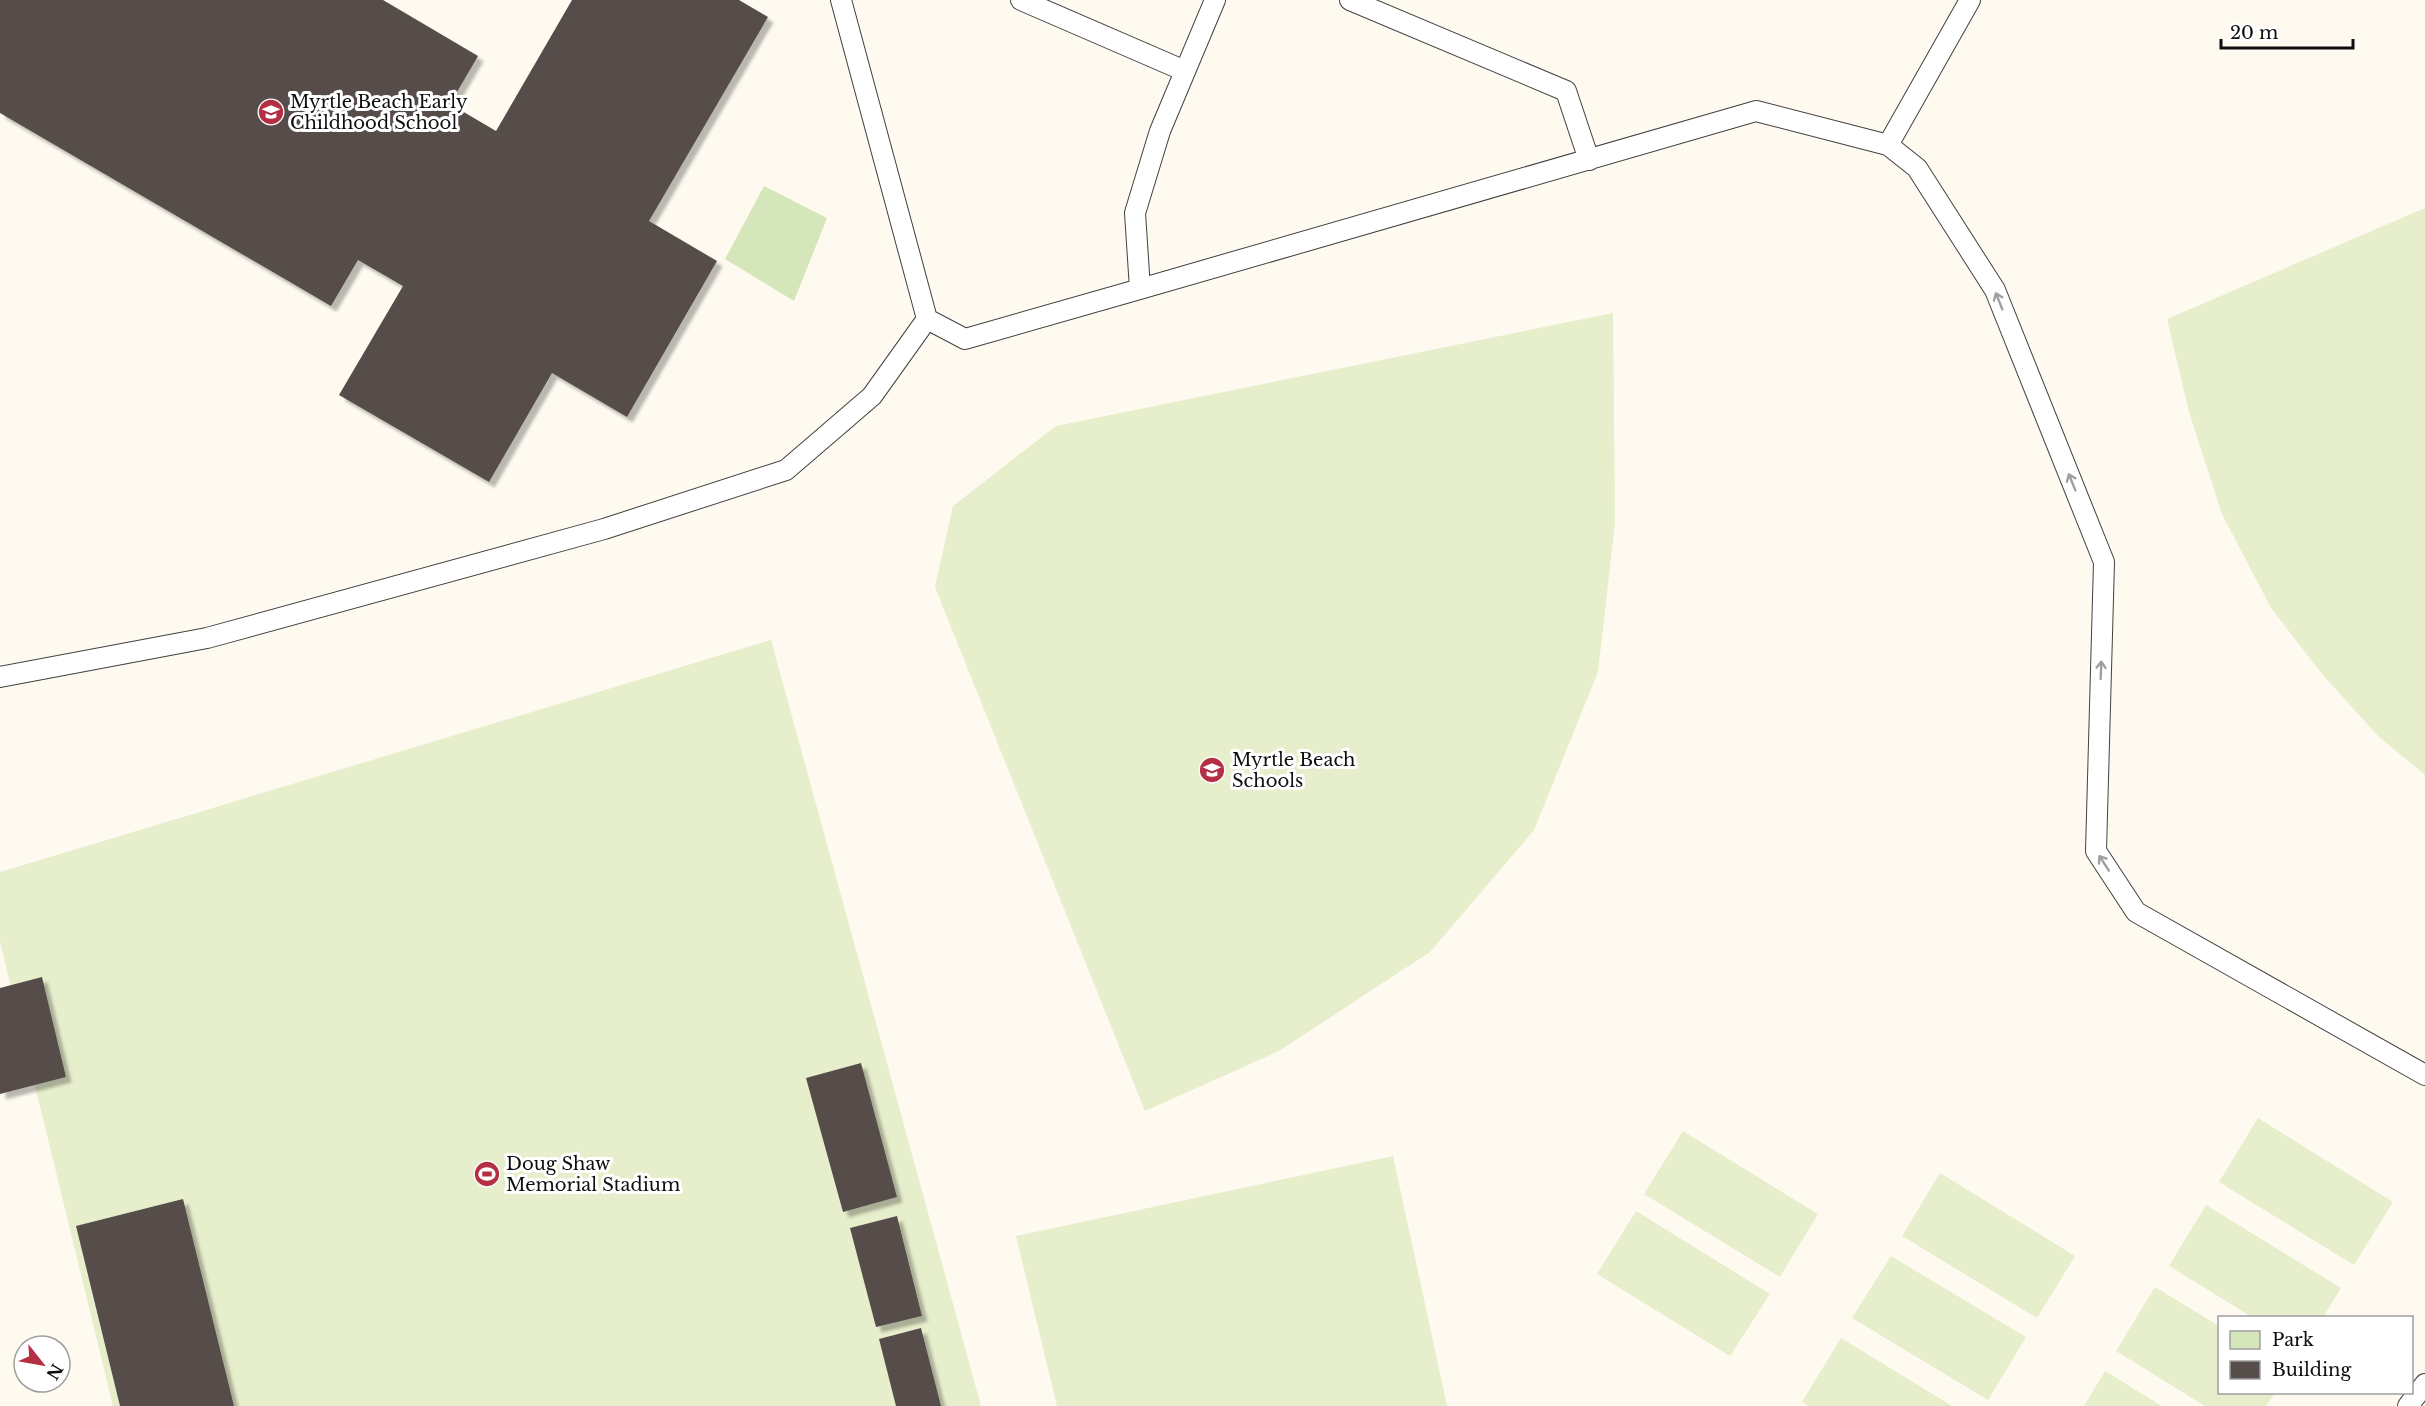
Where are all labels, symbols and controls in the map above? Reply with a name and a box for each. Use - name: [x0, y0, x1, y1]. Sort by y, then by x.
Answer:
- scale bar: [2221, 12, 2353, 50]
- text: 20 m: [2230, 22, 2278, 44]
- place label: Myrtle Beach Early Childhood School: [290, 91, 468, 134]
- school or university icon: Myrtle Beach Early Childhood School: [256, 97, 286, 127]
- one-way arrow: [1993, 292, 2004, 310]
- one-way arrow: [2065, 473, 2076, 491]
- one-way arrow: [2095, 661, 2106, 681]
- place label: Myrtle Beach Schools: [1232, 749, 1355, 792]
- school or university icon: Myrtle Beach Schools: [1197, 755, 1227, 785]
- one-way arrow: [2098, 855, 2110, 872]
- place label: Doug Shaw Memorial Stadium: [506, 1153, 680, 1196]
- sports icon: Doug Shaw Memorial Stadium: [472, 1159, 502, 1189]
- legend: [2218, 1316, 2413, 1394]
- text: Park: [2272, 1329, 2314, 1351]
- north arrow: [12, 1334, 72, 1394]
- text: Building: [2272, 1359, 2351, 1381]
- text: N: [42, 1360, 67, 1383]

